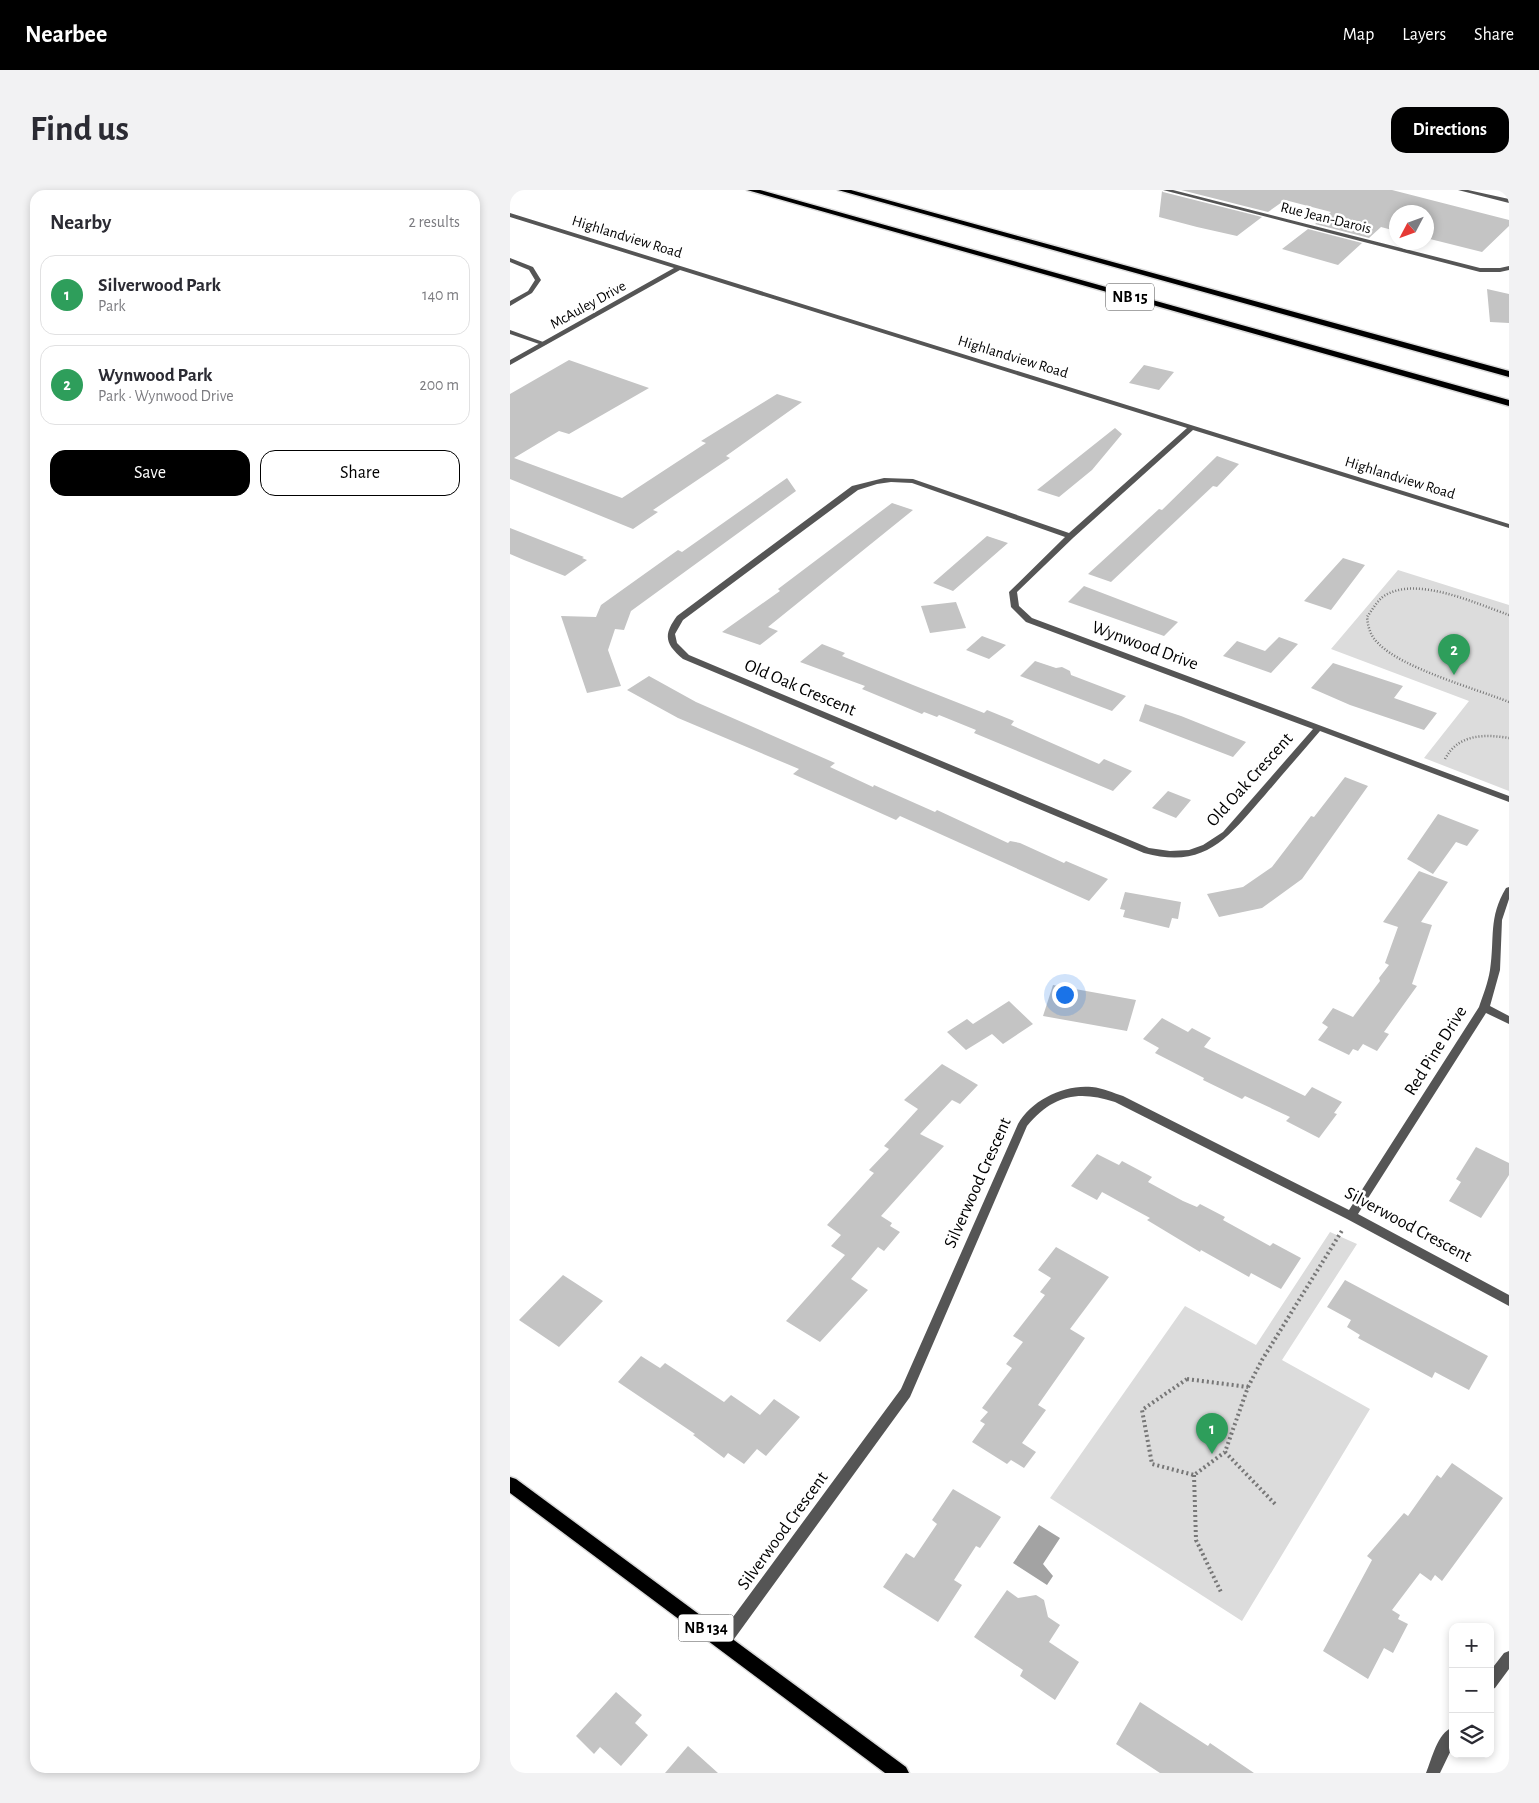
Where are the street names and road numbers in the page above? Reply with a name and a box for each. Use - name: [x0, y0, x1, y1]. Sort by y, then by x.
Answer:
- street label: Rue Jean-Darois: [1279, 199, 1373, 237]
- street label: Highlandview Road: [570, 213, 684, 261]
- street label: McAuley Drive: [548, 278, 628, 332]
- road number: NB 15: [1106, 284, 1154, 310]
- street label: Highlandview Road: [956, 333, 1070, 381]
- street label: Highlandview Road: [1343, 454, 1457, 502]
- street label: Wynwood Drive: [1089, 618, 1201, 674]
- street label: Old Oak Crescent: [742, 656, 859, 720]
- street label: Old Oak Crescent: [1203, 730, 1297, 830]
- street label: Red Pine Drive: [1401, 1003, 1471, 1099]
- street label: Silverwood Crescent: [941, 1115, 1015, 1251]
- street label: Silverwood Crescent: [1342, 1184, 1475, 1266]
- street label: Silverwood Crescent: [734, 1469, 832, 1593]
- road number: NB 134: [678, 1615, 734, 1642]

